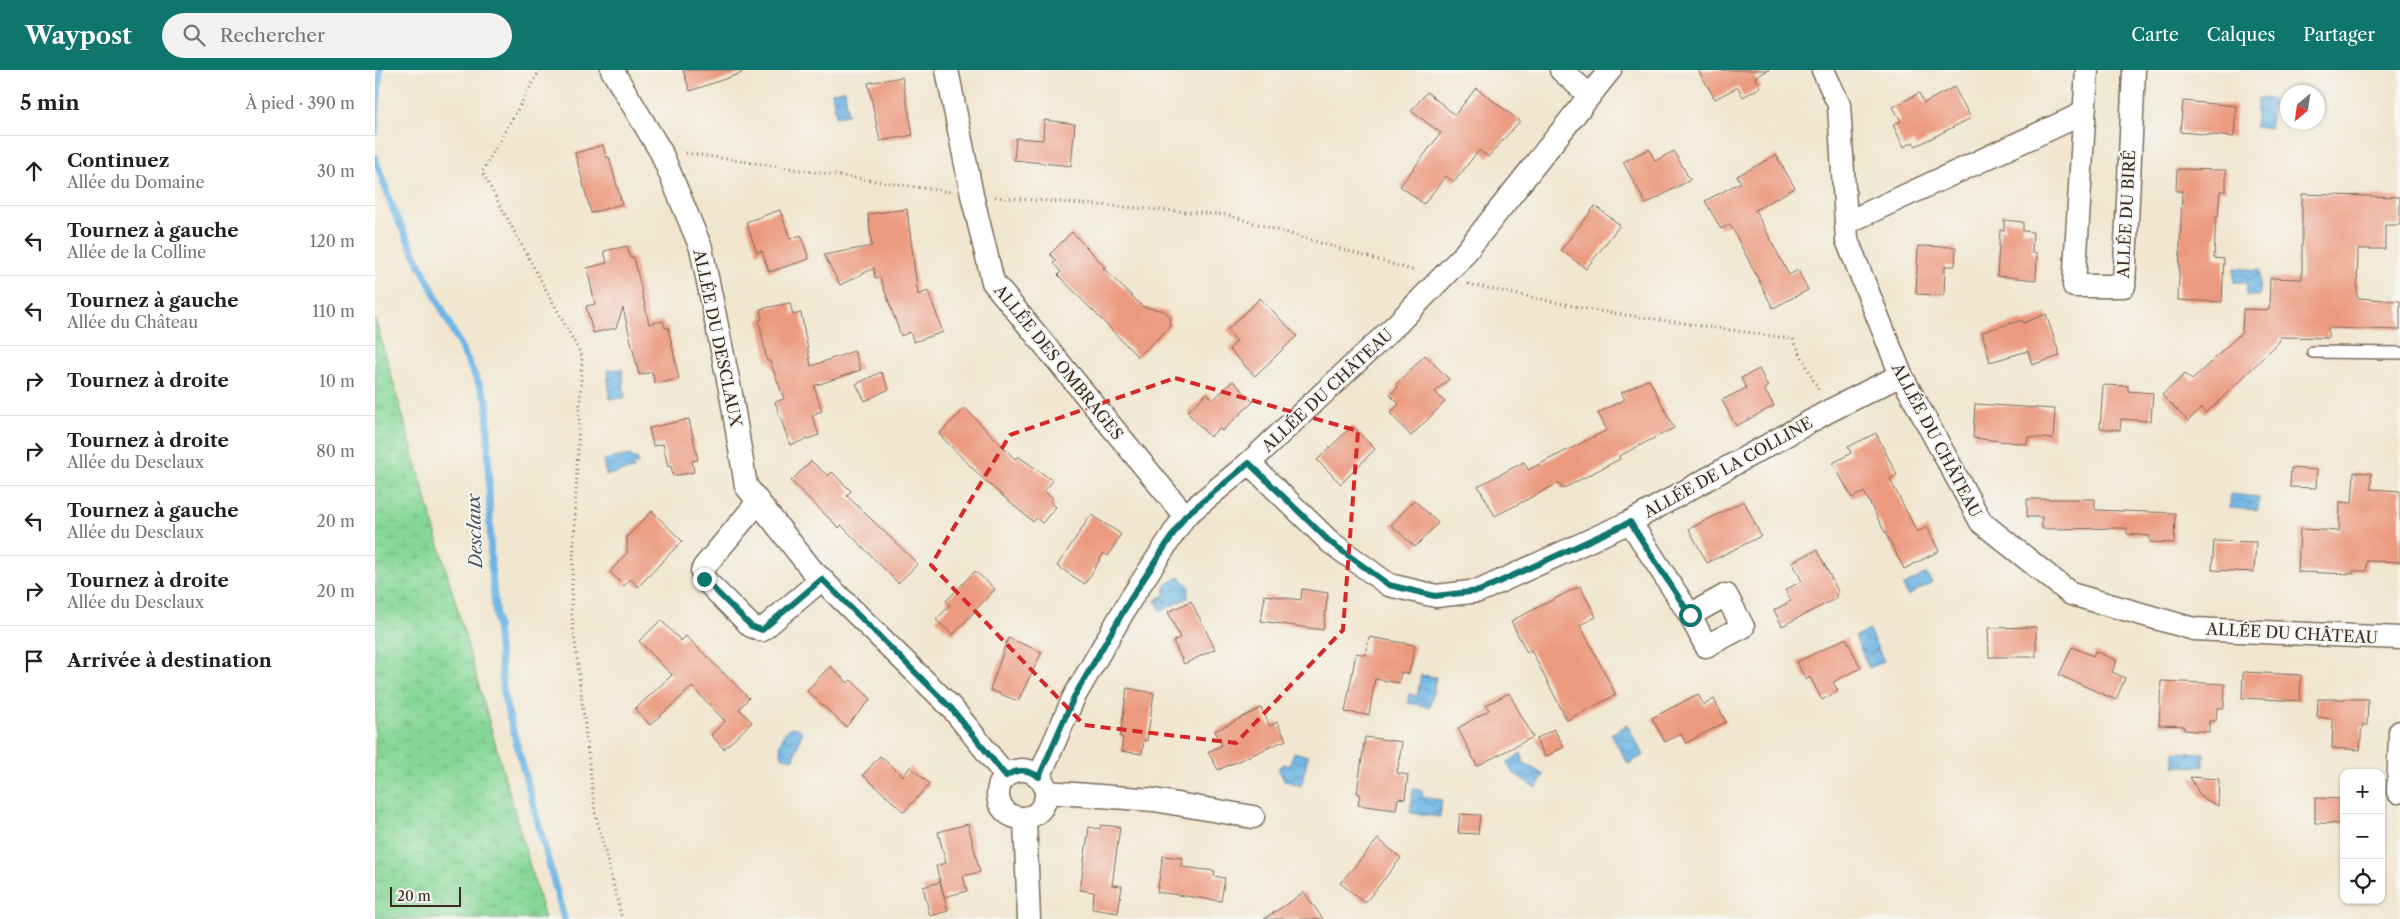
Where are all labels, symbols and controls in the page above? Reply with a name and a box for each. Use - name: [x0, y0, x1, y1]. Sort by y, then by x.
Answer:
- search box: [162, 13, 512, 58]
- text: Waypost: [25, 21, 132, 50]
- icon: search: [180, 21, 208, 49]
- text: Rechercher: [220, 24, 325, 47]
- text: Carte: [2131, 24, 2179, 46]
- text: Calques: [2207, 24, 2275, 46]
- text: Partager: [2303, 24, 2375, 46]
- north arrow: [2280, 85, 2325, 130]
- text: 5 min: [20, 90, 80, 115]
- text: À pied · 390 m: [246, 93, 355, 113]
- text: Continuez: [67, 149, 169, 172]
- street label: ALLÉE DU BIRÉ: [2113, 149, 2139, 280]
- icon: ahead: [20, 157, 48, 185]
- text: 30 m: [317, 161, 355, 181]
- text: Allée du Domaine: [67, 172, 204, 192]
- text: Tournez à gauche: [67, 219, 239, 242]
- icon: left: [20, 227, 48, 255]
- text: 120 m: [310, 231, 355, 251]
- text: Allée de la Colline: [67, 242, 206, 262]
- street label: ALLÉE DU DESCLAUX: [689, 246, 747, 429]
- street label: ALLÉE DES OMBRAGES: [990, 280, 1128, 444]
- text: Tournez à gauche: [67, 289, 239, 312]
- icon: left: [20, 297, 48, 325]
- text: 110 m: [312, 301, 355, 321]
- text: Allée du Château: [67, 312, 198, 332]
- street label: ALLÉE DU CHÂTEAU: [1257, 324, 1397, 457]
- street label: ALLÉE DU CHÂTEAU: [1887, 359, 1986, 521]
- icon: right: [20, 367, 48, 395]
- text: Tournez à droite: [67, 369, 229, 392]
- text: 10 m: [319, 371, 355, 391]
- street label: ALLÉE DE LA COLLINE: [1639, 412, 1816, 522]
- text: Tournez à droite: [67, 429, 229, 452]
- icon: right: [20, 437, 48, 465]
- text: 80 m: [316, 441, 355, 461]
- text: Allée du Desclaux: [67, 452, 204, 472]
- water label: Desclaux: [463, 492, 487, 571]
- text: Tournez à gauche: [67, 499, 239, 522]
- icon: left: [20, 507, 48, 535]
- text: 20 m: [316, 511, 355, 531]
- text: Allée du Desclaux: [67, 522, 204, 542]
- route end: [693, 568, 716, 591]
- text: Tournez à droite: [67, 569, 229, 592]
- icon: right: [20, 577, 48, 605]
- text: 20 m: [316, 581, 355, 601]
- text: Allée du Desclaux: [67, 592, 204, 612]
- route start: [1679, 604, 1702, 627]
- street label: ALLÉE DU CHÂTEAU: [2205, 618, 2378, 647]
- icon: arrive: [20, 647, 48, 675]
- text: Arrivée à destination: [67, 649, 272, 672]
- map controls: [2340, 769, 2385, 904]
- button: +: [2340, 769, 2385, 814]
- button: −: [2340, 814, 2385, 859]
- button: locate: [2340, 859, 2385, 904]
- scale bar: [390, 884, 461, 907]
- text: 20 m: [397, 887, 431, 905]

